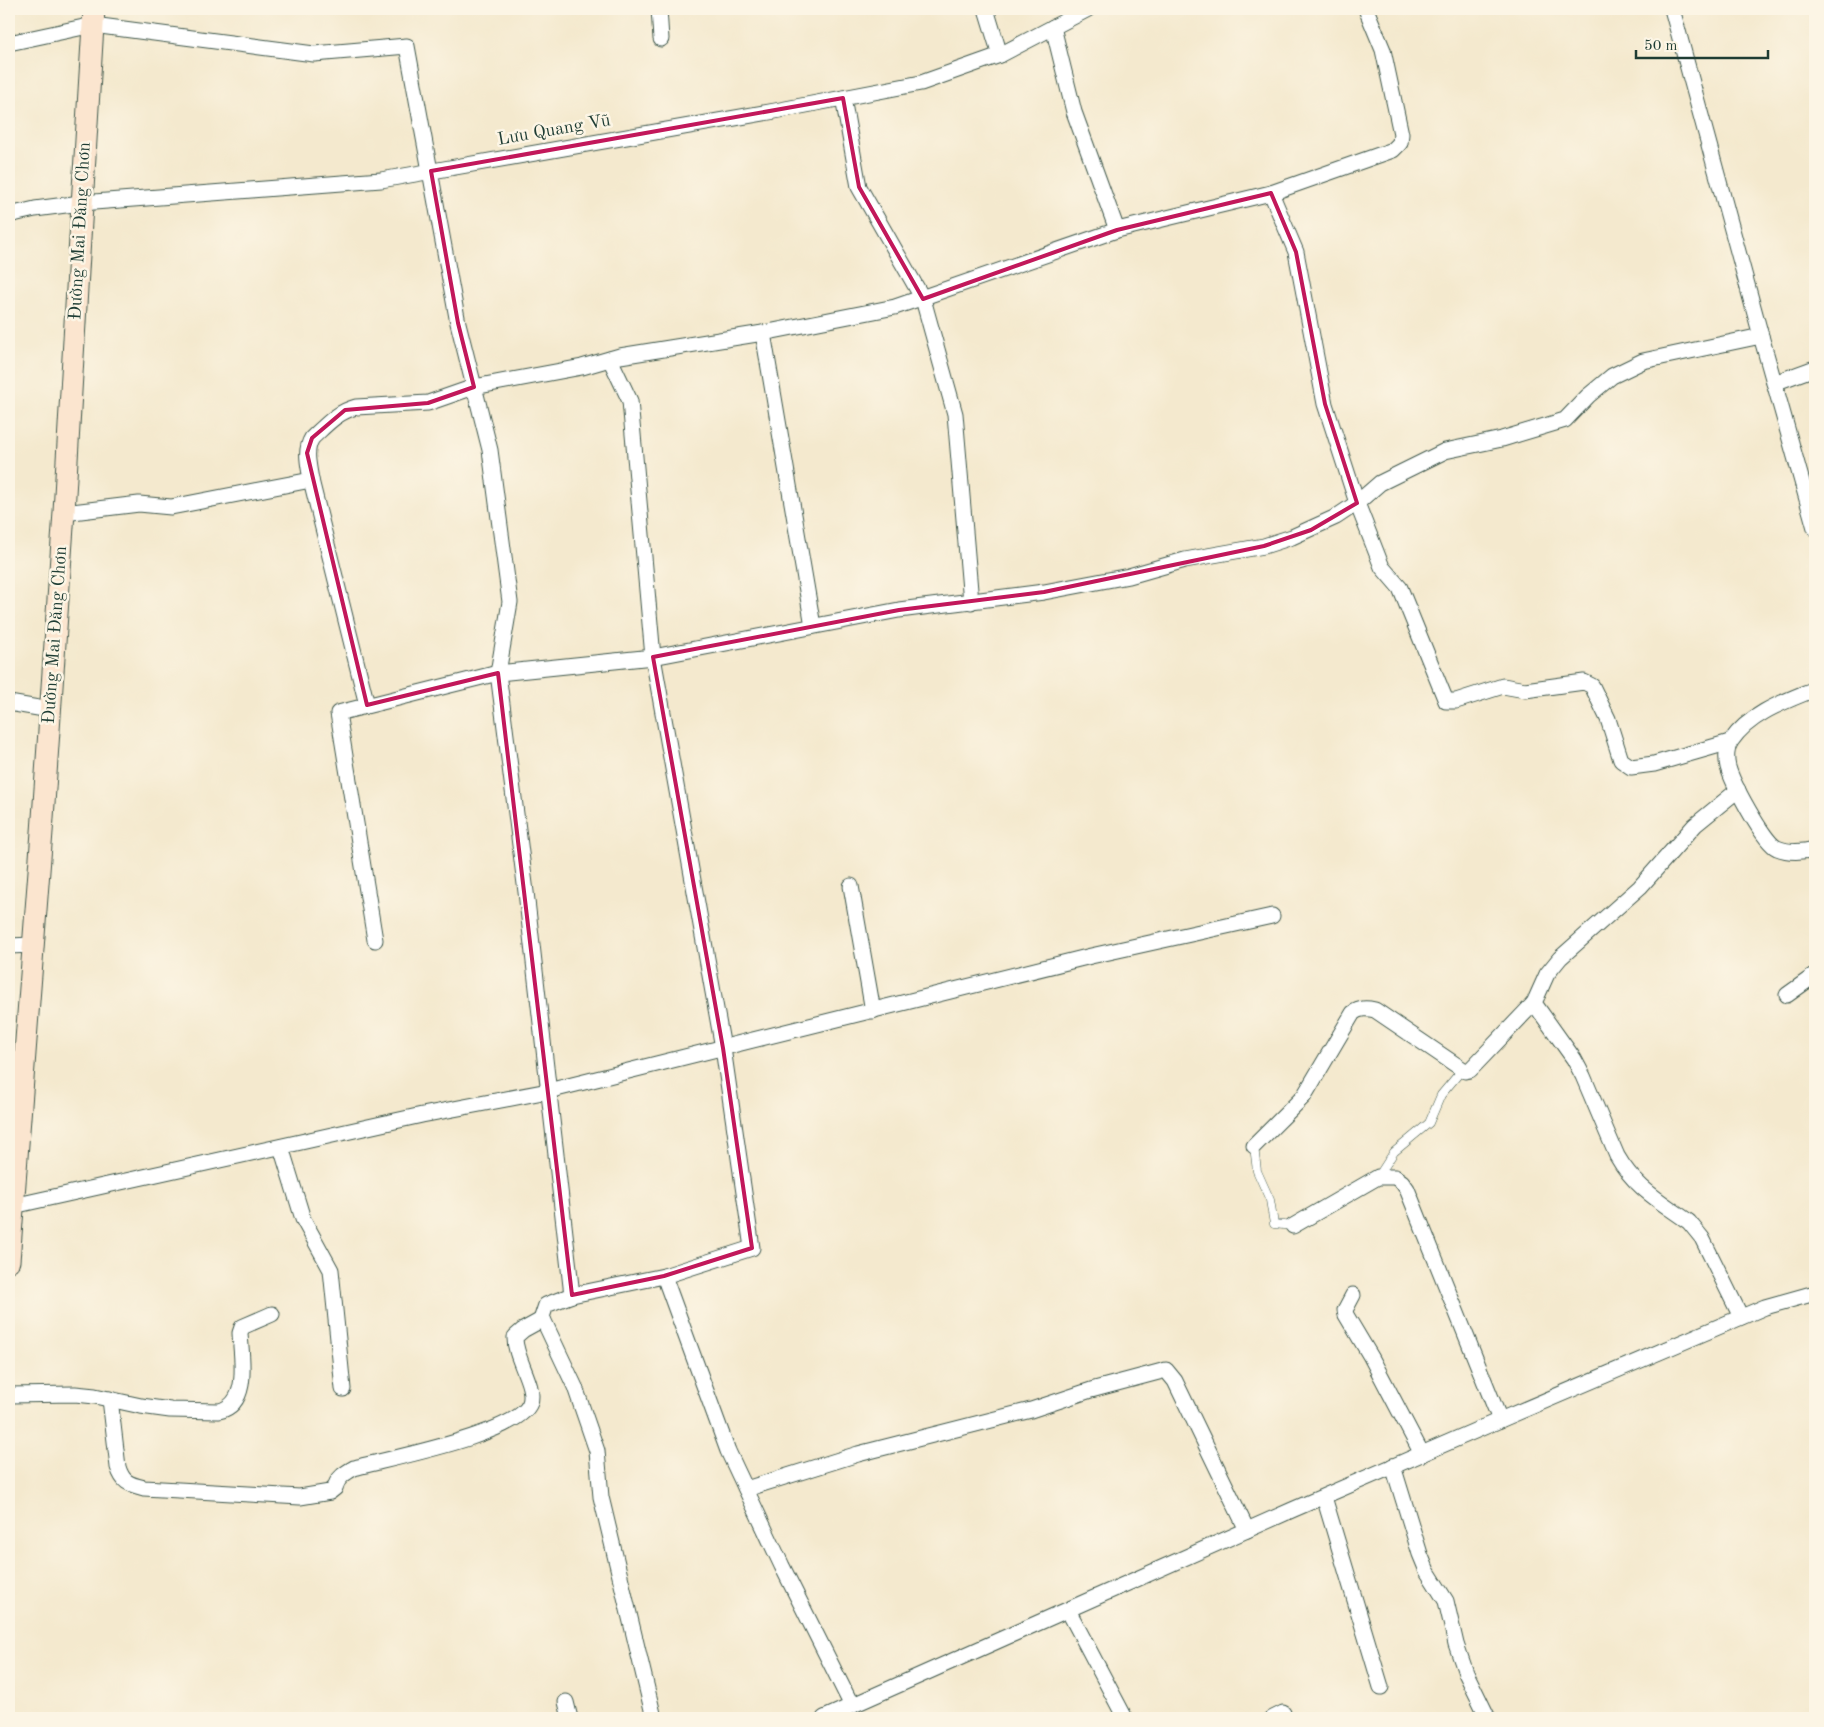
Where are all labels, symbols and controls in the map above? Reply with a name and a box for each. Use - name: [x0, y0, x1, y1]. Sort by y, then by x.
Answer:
- scale bar: [1636, 28, 1769, 60]
- text: 50 m: [1644, 39, 1678, 54]
- street label: Lưu Quang Vũ: [496, 111, 612, 149]
- street label: Đường Mai Đăng Chơn: [66, 141, 94, 321]
- street label: Đường Mai Đăng Chơn: [40, 545, 70, 725]

